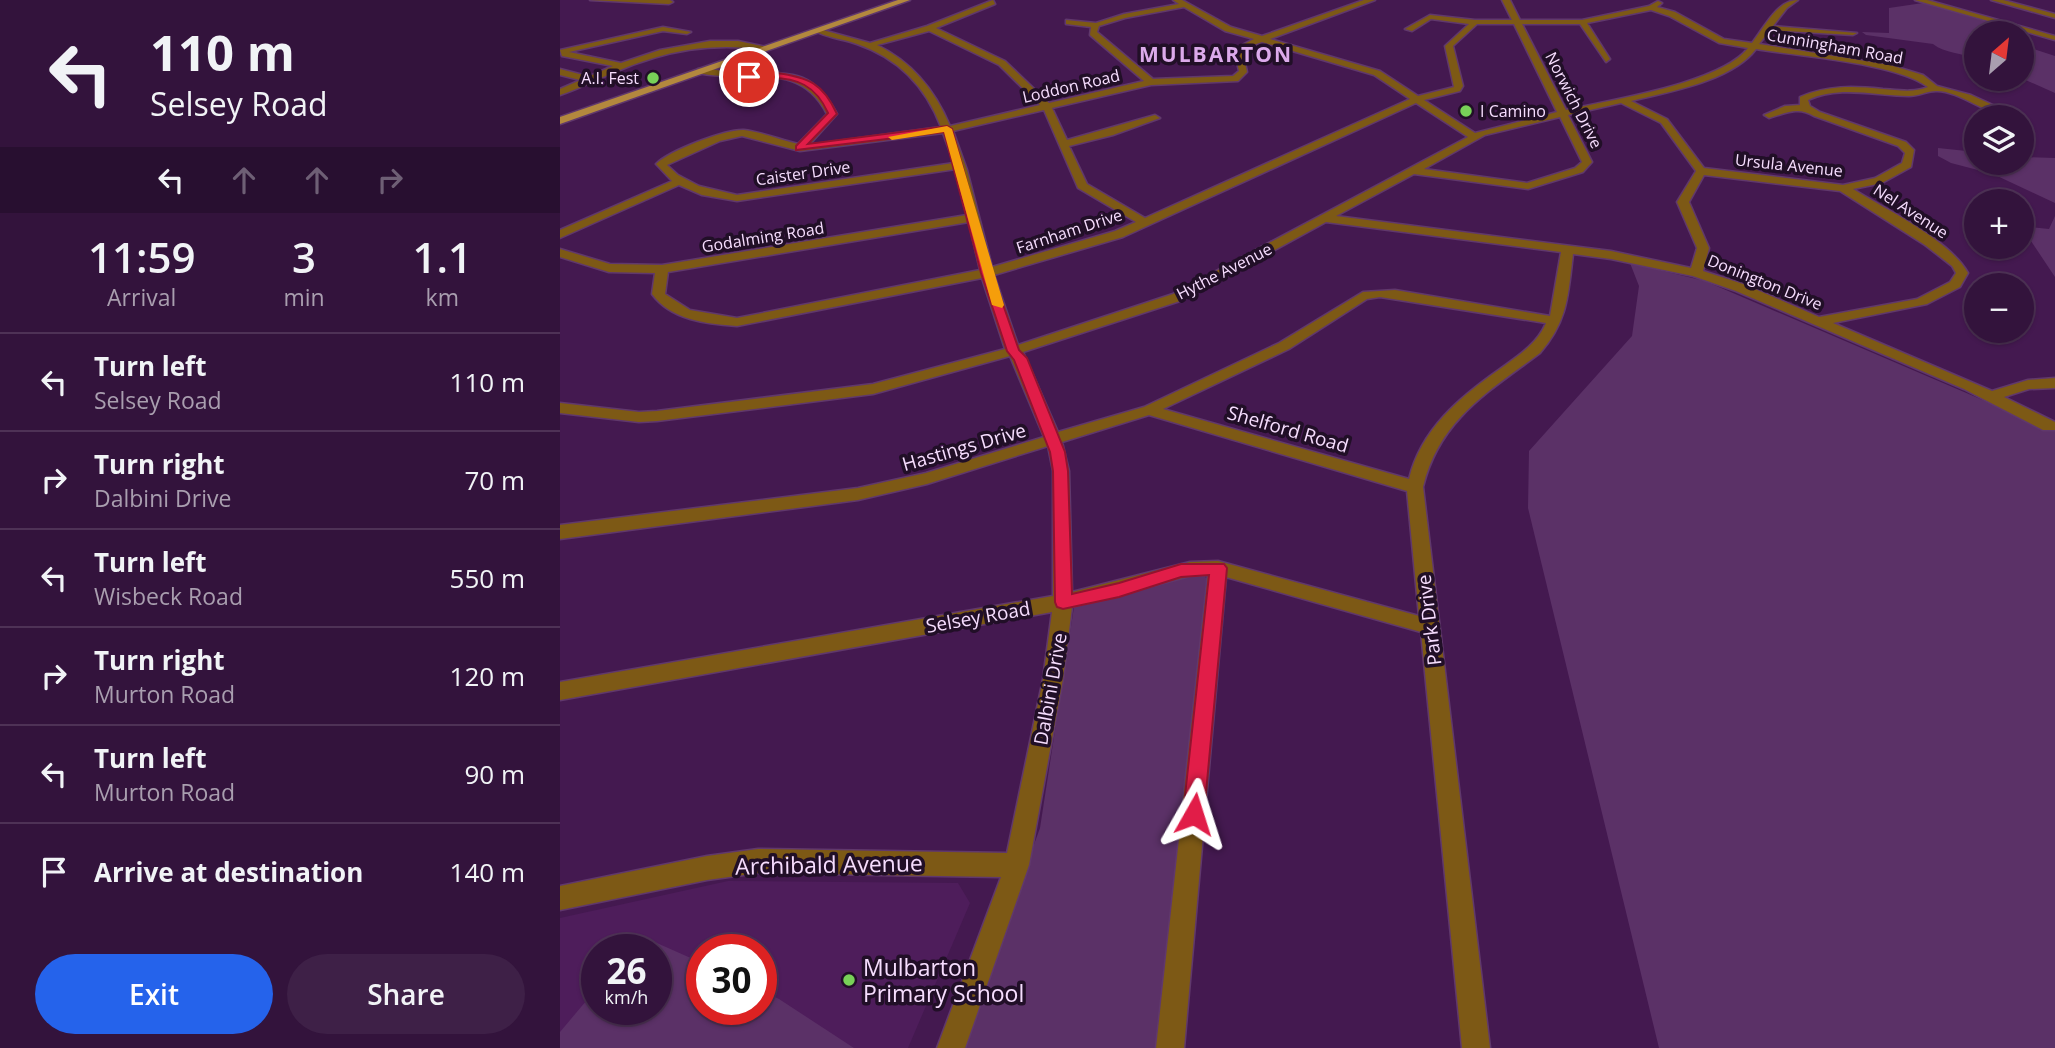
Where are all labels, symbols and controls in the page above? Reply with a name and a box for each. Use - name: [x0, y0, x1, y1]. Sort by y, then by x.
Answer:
- text: 110 m: [150, 19, 295, 85]
- north arrow: [1964, 21, 2034, 91]
- map controls: [1964, 21, 2034, 343]
- street label: Cunningham Road: [1765, 23, 1905, 69]
- icon: left: [35, 28, 126, 119]
- district label: MULBARTON: [1139, 40, 1293, 68]
- pin: [719, 47, 779, 107]
- street label: Norwich Drive: [1540, 48, 1608, 152]
- icon: arrive: [730, 58, 768, 96]
- street label: Loddon Road: [1020, 64, 1122, 108]
- place label: A.I. Fest: [581, 67, 639, 89]
- marker: A.I. Fest: [645, 70, 661, 86]
- text: Selsey Road: [150, 82, 328, 125]
- place label: I Camino: [1480, 100, 1546, 122]
- marker: I Camino: [1458, 103, 1474, 119]
- button: layers: [1964, 105, 2034, 175]
- street label: Ursula Avenue: [1734, 148, 1844, 182]
- street label: Caister Drive: [754, 155, 852, 191]
- icon: left: [152, 161, 190, 199]
- icon: ahead: [225, 161, 263, 199]
- icon: ahead: [298, 161, 336, 199]
- icon: right: [371, 161, 409, 199]
- street label: Nel Avenue: [1869, 179, 1953, 243]
- button: +: [1964, 189, 2034, 259]
- street label: Farnham Drive: [1013, 203, 1125, 259]
- street label: Godalming Road: [700, 216, 826, 258]
- text: 11:59: [88, 228, 195, 285]
- text: 3: [292, 228, 316, 285]
- text: 1.1: [413, 228, 472, 285]
- street label: Hythe Avenue: [1173, 238, 1275, 304]
- street label: Donington Drive: [1704, 249, 1826, 315]
- button: −: [1964, 273, 2034, 343]
- text: Arrival: [107, 281, 176, 313]
- text: min: [283, 281, 325, 313]
- text: km: [426, 281, 459, 313]
- text: Turn left: [94, 348, 206, 384]
- icon: left: [35, 363, 73, 401]
- text: 110 m: [450, 364, 525, 400]
- text: Selsey Road: [94, 384, 222, 416]
- street label: Shelford Road: [1224, 399, 1352, 459]
- street label: Hastings Drive: [899, 417, 1029, 477]
- text: Turn right: [94, 446, 225, 482]
- icon: right: [35, 461, 73, 499]
- text: 70 m: [464, 462, 525, 498]
- text: Dalbini Drive: [94, 482, 231, 514]
- text: Turn left: [94, 544, 206, 580]
- icon: left: [35, 559, 73, 597]
- text: 550 m: [450, 560, 525, 596]
- street label: Park Drive: [1411, 573, 1447, 667]
- text: Wisbeck Road: [94, 580, 243, 612]
- street label: Selsey Road: [924, 595, 1032, 639]
- street label: Dalbini Drive: [1027, 631, 1073, 747]
- text: Turn right: [94, 642, 225, 678]
- icon: right: [35, 657, 73, 695]
- text: 120 m: [450, 658, 525, 694]
- text: Murton Road: [94, 678, 235, 710]
- text: Turn left: [94, 740, 206, 776]
- icon: left: [35, 755, 73, 793]
- text: 90 m: [464, 756, 525, 792]
- text: Murton Road: [94, 776, 235, 808]
- position arrow: [1157, 777, 1231, 851]
- street label: Archibald Avenue: [735, 846, 923, 882]
- icon: arrive: [35, 853, 73, 891]
- text: Arrive at destination: [94, 854, 363, 890]
- text: 140 m: [450, 854, 525, 890]
- speed limit sign: 30: [686, 934, 777, 1025]
- text: 26: [606, 947, 647, 994]
- place label: Mulbarton Primary School: [863, 951, 1024, 1009]
- button: Exit: [35, 954, 273, 1034]
- button: Share: [287, 954, 525, 1034]
- marker: Mulbarton Primary School: [841, 972, 857, 988]
- text: km/h: [605, 985, 648, 1009]

